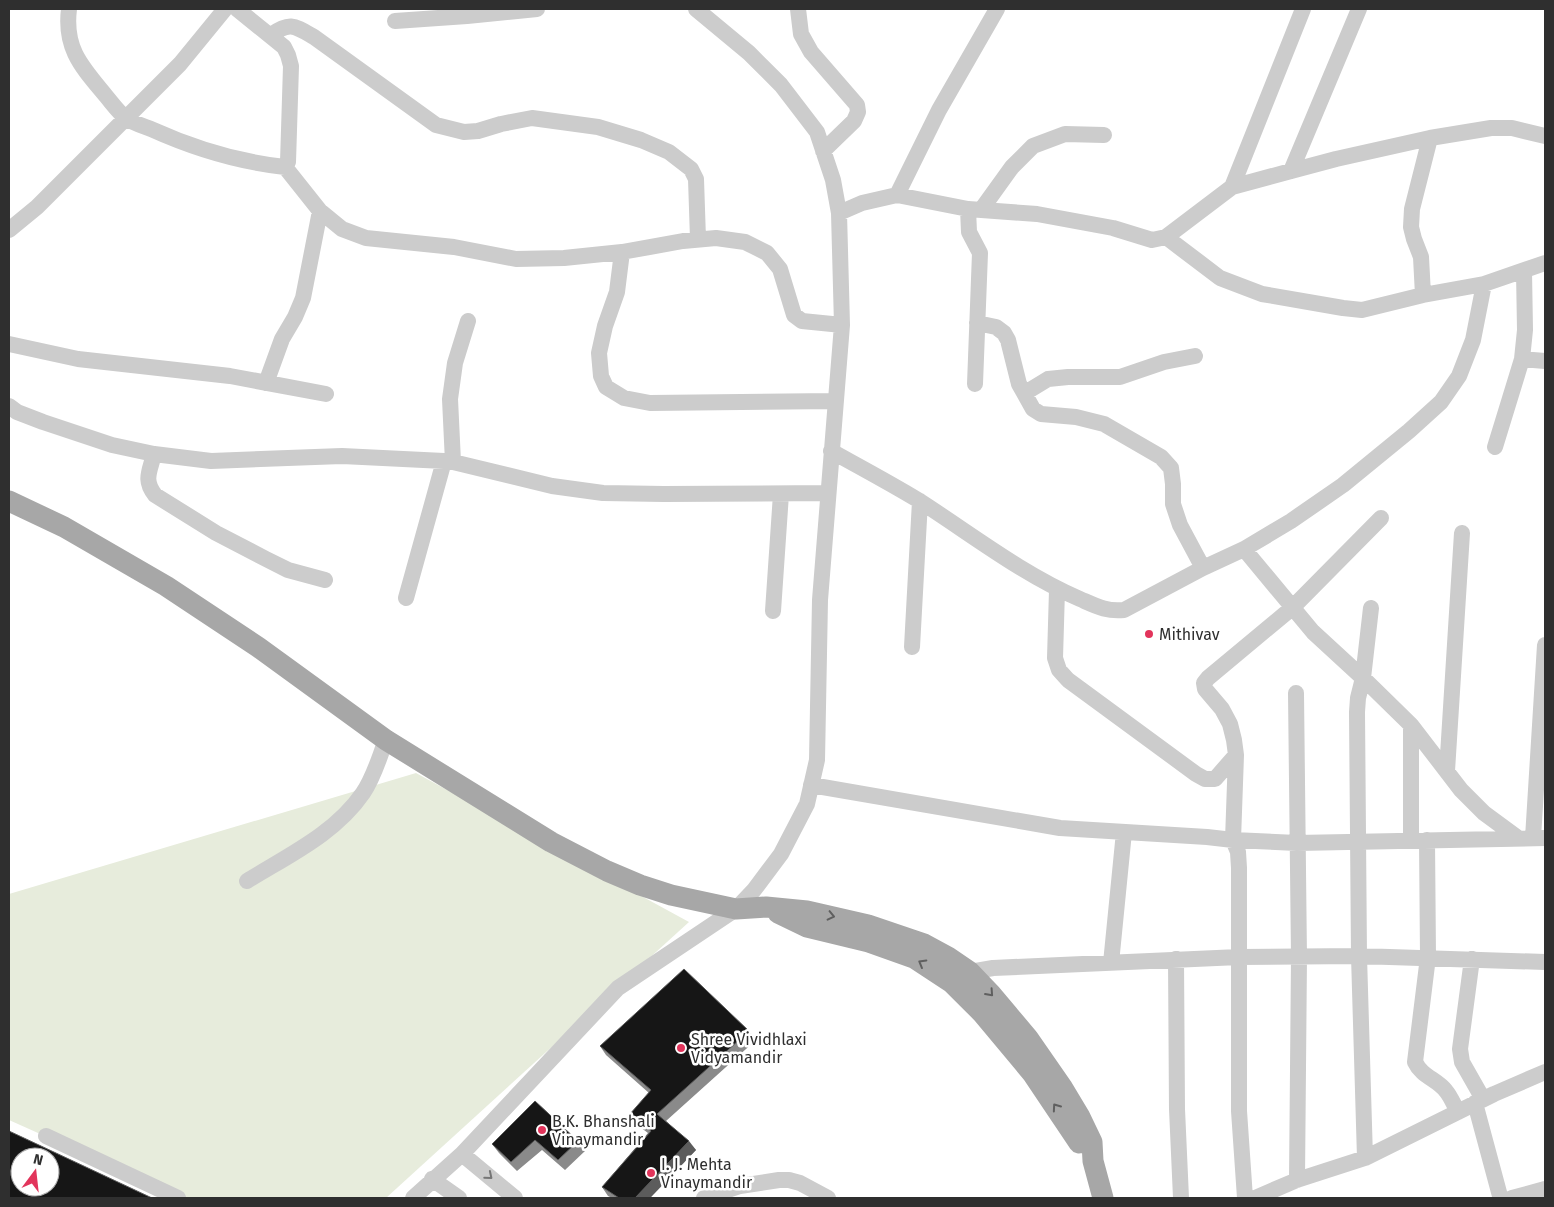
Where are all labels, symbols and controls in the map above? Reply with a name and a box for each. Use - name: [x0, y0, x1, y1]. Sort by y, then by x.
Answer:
- place label: Mithivav: [1159, 625, 1220, 644]
- marker: Mithivav: [1143, 628, 1155, 640]
- one-way arrow: [827, 910, 836, 921]
- one-way arrow: [919, 960, 928, 970]
- one-way arrow: [984, 988, 993, 997]
- place label: Shree Vividhlaxi Vidyamandir: [691, 1030, 807, 1067]
- marker: Shree Vividhlaxi Vidyamandir: [675, 1042, 687, 1054]
- one-way arrow: [1053, 1103, 1062, 1113]
- place label: B.K. Bhanshali Vinaymandir: [552, 1112, 655, 1149]
- marker: B.K. Bhanshali Vinaymandir: [536, 1124, 548, 1136]
- north arrow: [10, 1147, 60, 1197]
- text: N: [32, 1151, 45, 1169]
- place label: I. J. Mehta Vinaymandir: [661, 1155, 753, 1192]
- marker: I. J. Mehta Vinaymandir: [645, 1167, 657, 1179]
- one-way arrow: [483, 1170, 492, 1179]

